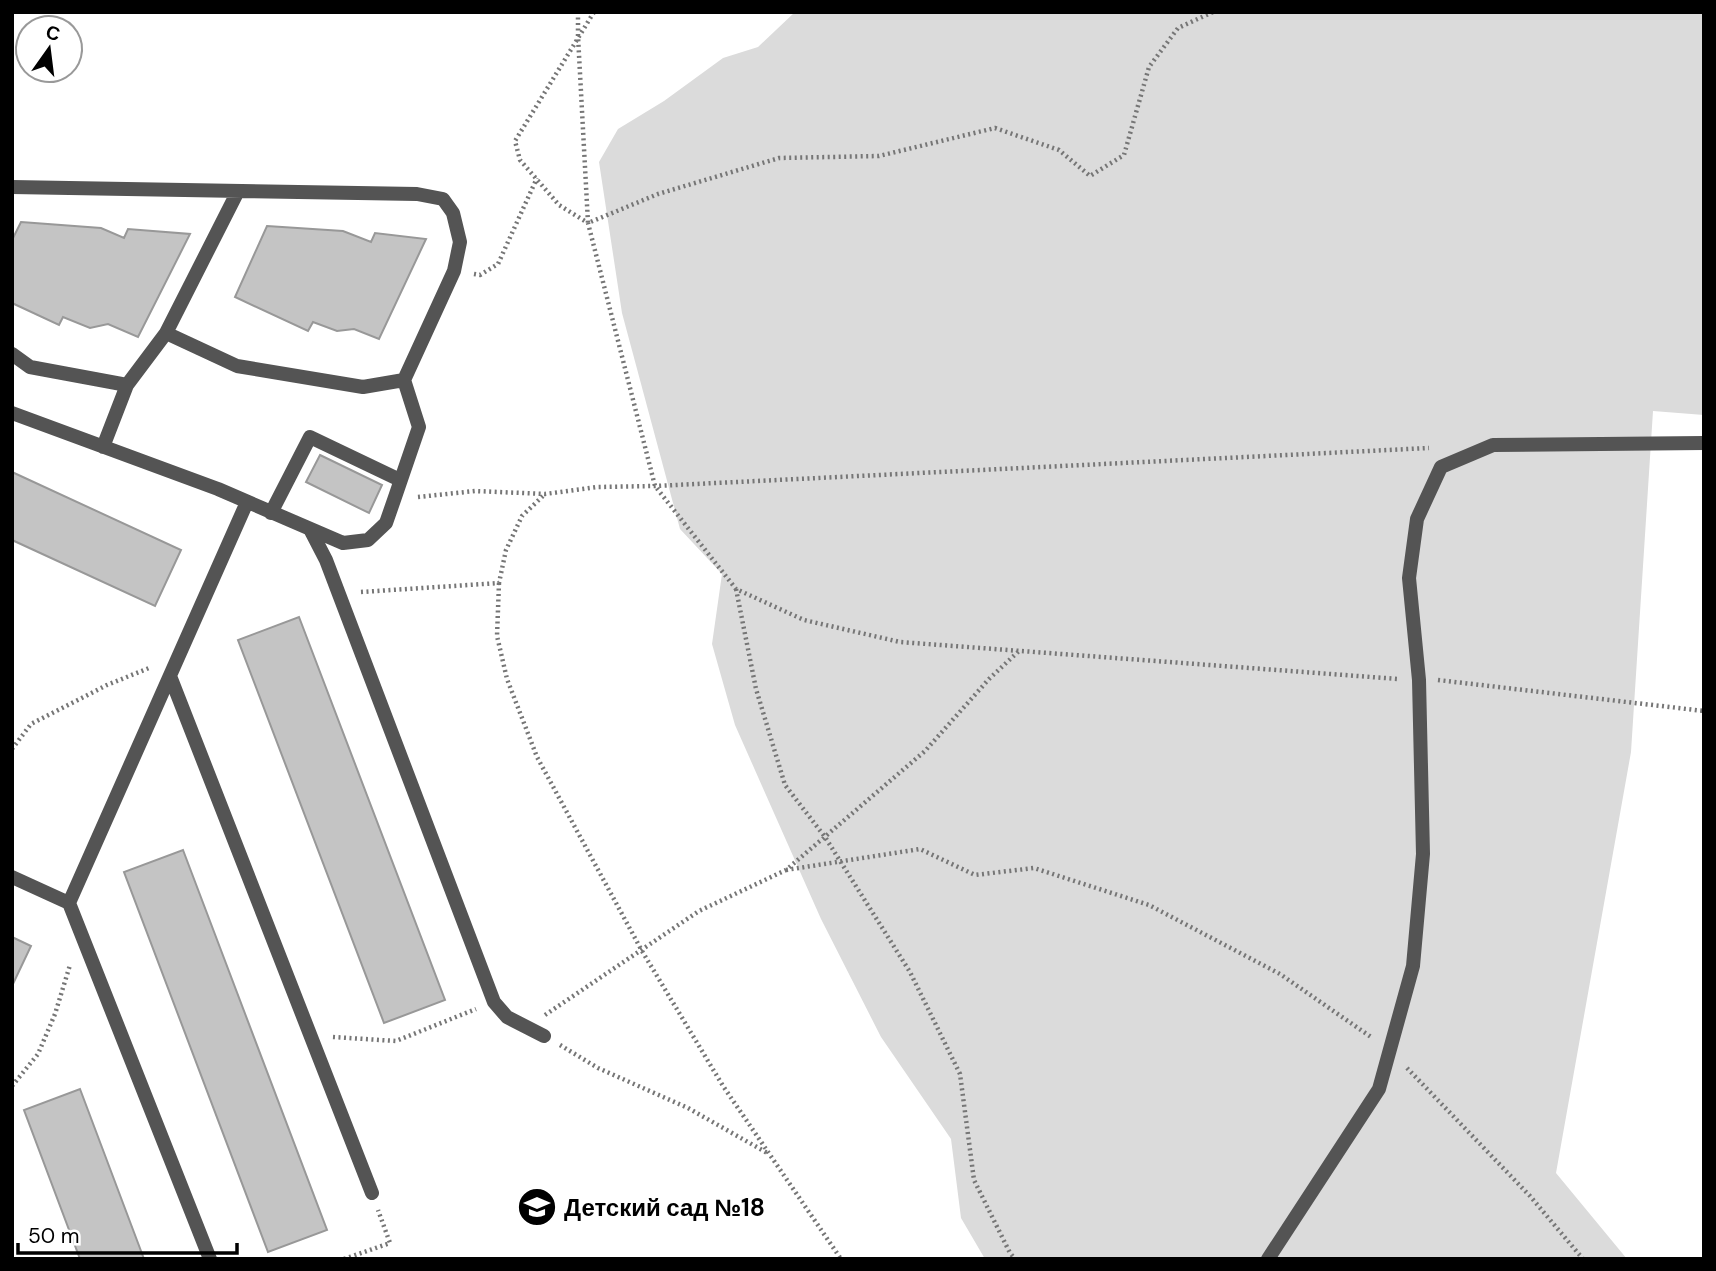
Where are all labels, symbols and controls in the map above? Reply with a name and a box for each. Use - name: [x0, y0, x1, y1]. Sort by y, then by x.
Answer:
- north arrow: [14, 14, 84, 84]
- text: С: [43, 19, 63, 47]
- school or university icon: Детский сад №18: [516, 1186, 558, 1228]
- place label: Детский сад №18: [564, 1192, 765, 1223]
- scale bar: [18, 1212, 236, 1256]
- text: 50 m: [28, 1222, 79, 1250]

